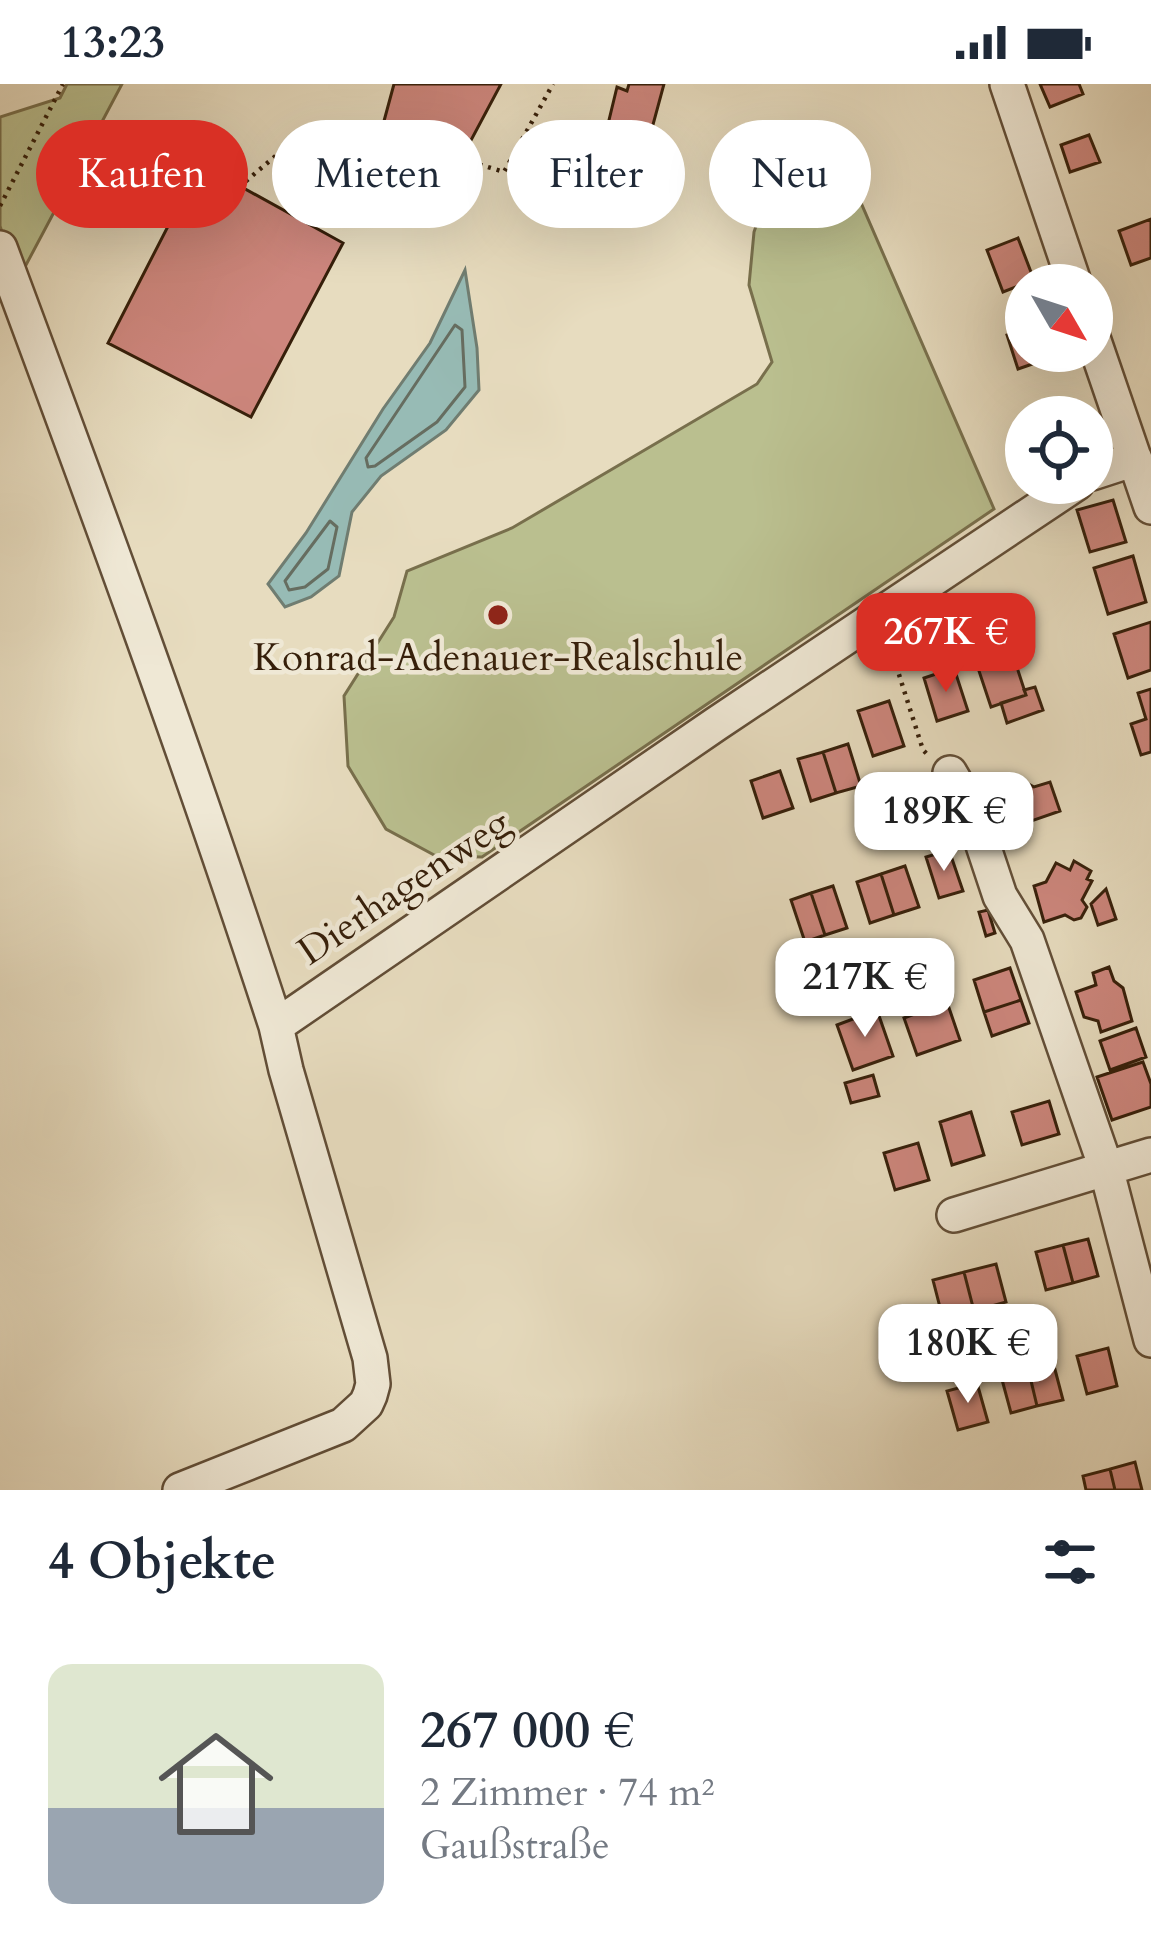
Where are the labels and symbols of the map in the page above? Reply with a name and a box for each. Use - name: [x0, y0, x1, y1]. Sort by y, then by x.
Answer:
- north arrow: [1005, 264, 1113, 372]
- pin: 267K €: [848, 593, 1044, 695]
- marker: Konrad-Adenauer-Realschule: [485, 602, 511, 628]
- place label: Konrad-Adenauer-Realschule: [253, 631, 743, 684]
- pin: 189K €: [846, 772, 1042, 874]
- street label: Dierhagenweg: [287, 796, 521, 978]
- pin: 217K €: [767, 938, 963, 1040]
- pin: 180K €: [870, 1304, 1066, 1406]

